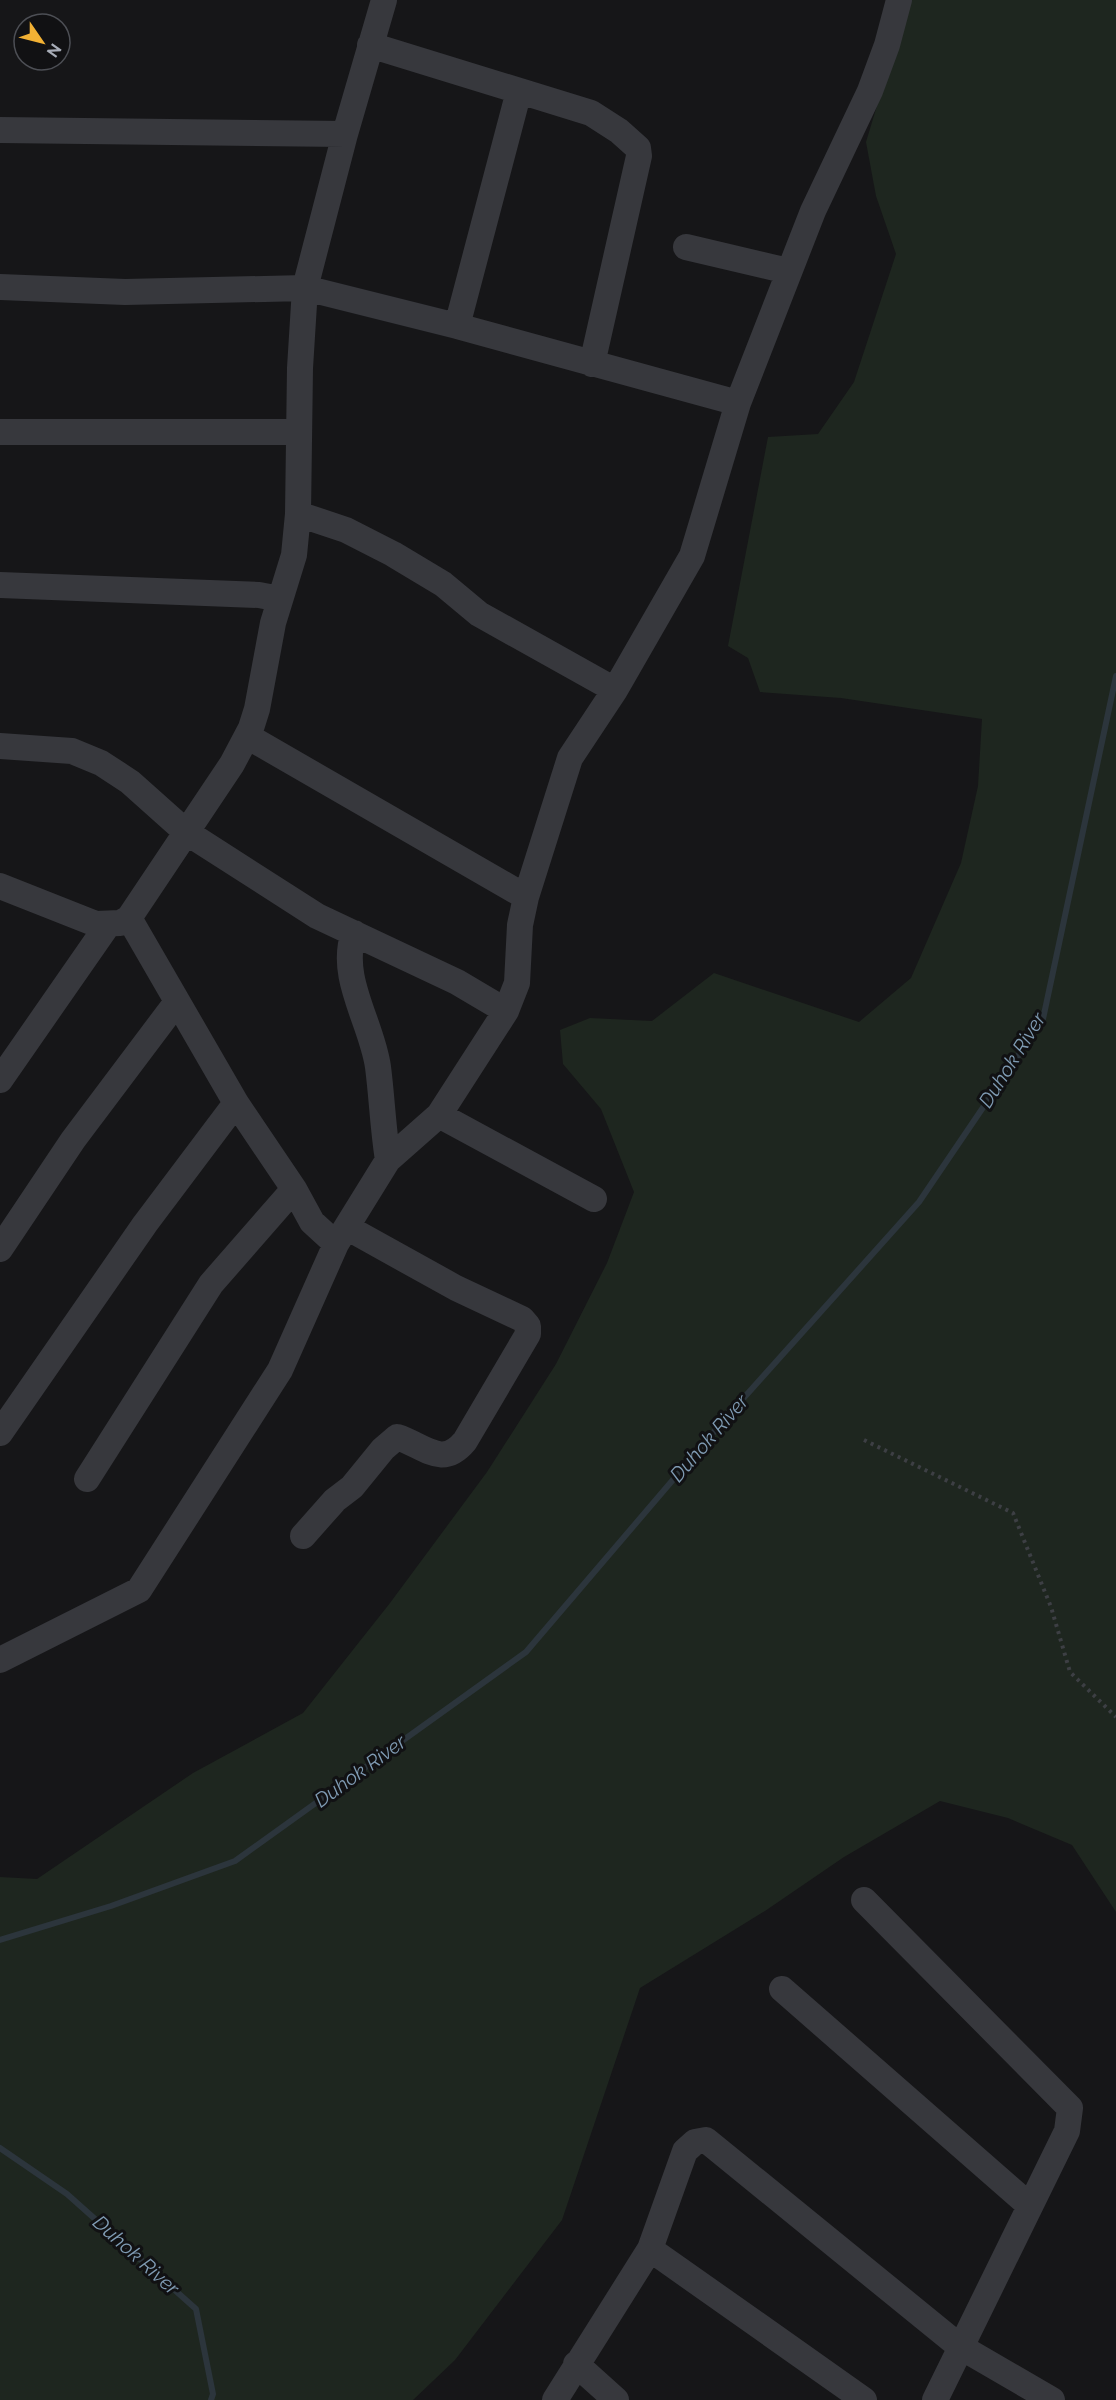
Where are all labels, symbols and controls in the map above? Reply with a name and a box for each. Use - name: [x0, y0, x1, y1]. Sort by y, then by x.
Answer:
- north arrow: [12, 12, 72, 72]
- text: N: [43, 40, 65, 61]
- water label: Duhok River: [973, 1007, 1051, 1112]
- water label: Duhok River: [665, 1389, 754, 1486]
- water label: Duhok River: [309, 1729, 411, 1812]
- water label: Duhok River: [88, 2210, 185, 2301]

